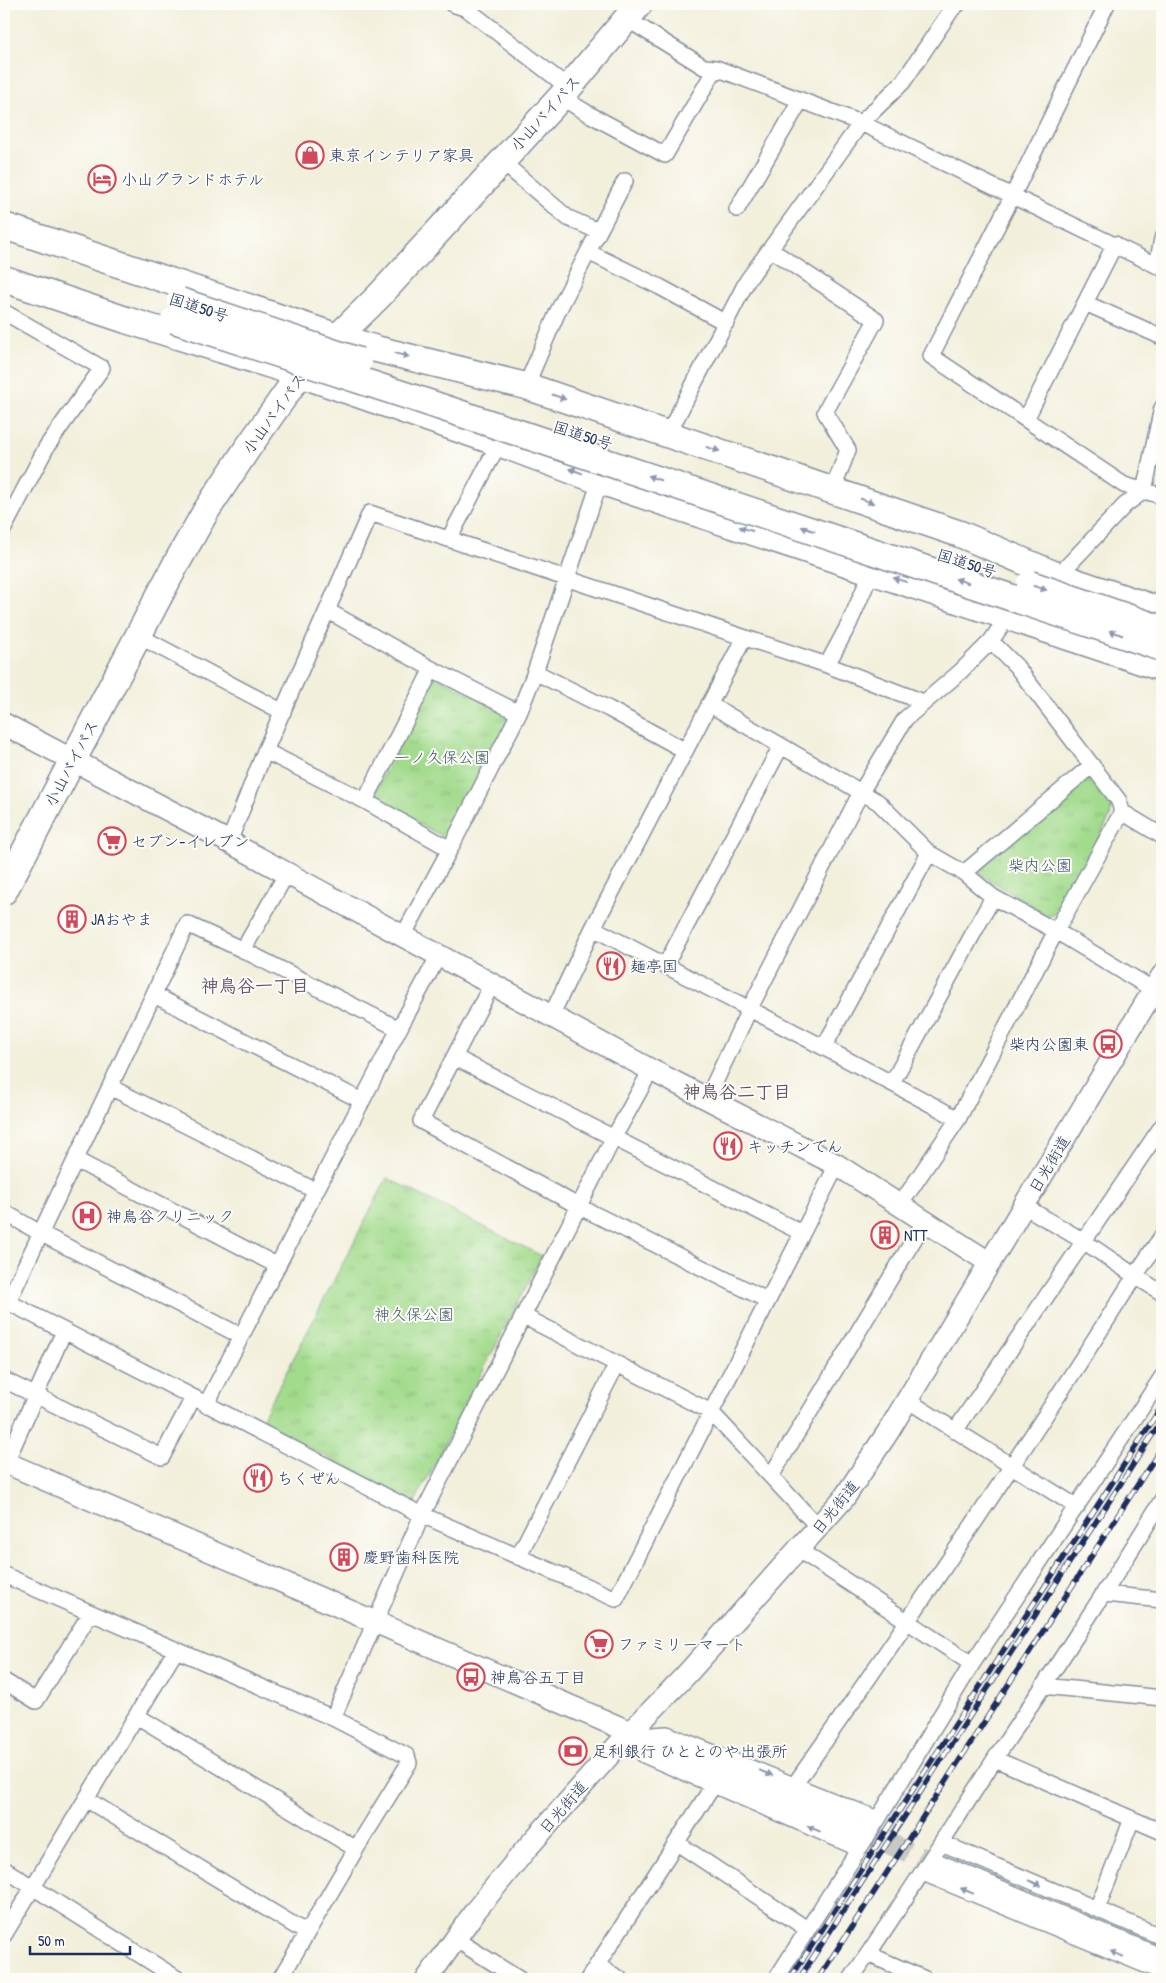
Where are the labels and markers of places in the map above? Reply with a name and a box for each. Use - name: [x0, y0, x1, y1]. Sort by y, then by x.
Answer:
- shop icon: 東京インテリア家具: [295, 140, 325, 170]
- place label: 東京インテリア家具: [329, 144, 474, 166]
- hotel icon: 小山グランドホテル: [87, 164, 117, 194]
- place label: 小山グランドホテル: [121, 168, 264, 190]
- supermarket icon: セブン-イレブン: [97, 826, 127, 856]
- place label: セブン-イレブン: [131, 830, 249, 852]
- building icon: JAおやま: [57, 904, 87, 934]
- place label: JAおやま: [91, 908, 153, 930]
- restaurant icon: 麺亭国: [596, 951, 626, 981]
- place label: 麺亭国: [630, 955, 678, 977]
- bus stop icon: 柴内公園東: [1093, 1029, 1123, 1059]
- place label: 柴内公園東: [1009, 1033, 1089, 1055]
- restaurant icon: キッチンでん: [713, 1131, 743, 1161]
- place label: キッチンでん: [747, 1135, 843, 1157]
- hospital icon: 神鳥谷クリニック: [72, 1201, 102, 1231]
- place label: 神鳥谷クリニック: [106, 1205, 234, 1227]
- building icon: NTT: [870, 1220, 900, 1250]
- place label: NTT: [904, 1224, 928, 1246]
- restaurant icon: ちくぜん: [243, 1463, 273, 1493]
- place label: ちくぜん: [277, 1467, 341, 1489]
- building icon: 慶野歯科医院: [329, 1542, 359, 1572]
- place label: 慶野歯科医院: [363, 1546, 459, 1568]
- supermarket icon: ファミリーマート: [584, 1629, 614, 1659]
- place label: ファミリーマート: [618, 1633, 746, 1655]
- bus stop icon: 神鳥谷五丁目: [456, 1662, 486, 1692]
- place label: 神鳥谷五丁目: [490, 1666, 586, 1688]
- bank icon: 足利銀行 ひととのや出張所: [558, 1736, 588, 1766]
- place label: 足利銀行 ひととのや出張所: [592, 1740, 788, 1762]

